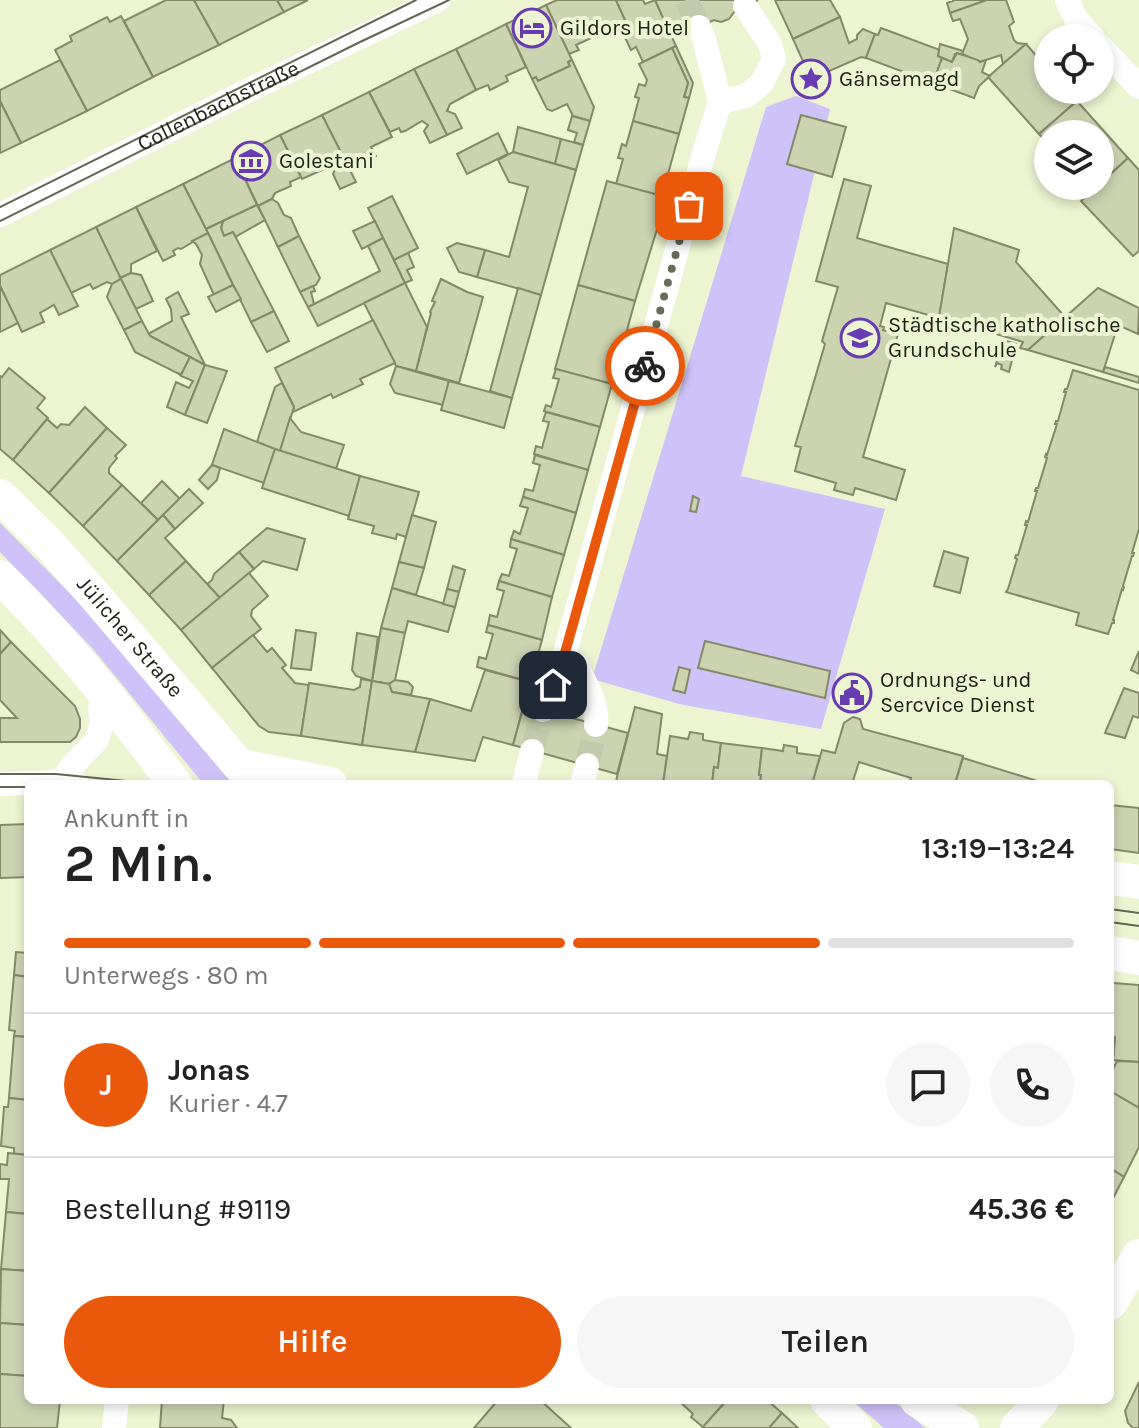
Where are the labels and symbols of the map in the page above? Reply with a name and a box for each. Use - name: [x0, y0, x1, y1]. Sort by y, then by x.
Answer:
- hotel icon: Gildors Hotel: [511, 7, 553, 49]
- place label: Gildors Hotel: [560, 15, 689, 41]
- street label: Collenbachstraße: [133, 55, 303, 157]
- place icon: Gänsemagd: [790, 58, 832, 100]
- place label: Gänsemagd: [839, 66, 960, 92]
- museum icon: Golestani: [230, 140, 272, 182]
- place label: Golestani: [279, 148, 374, 174]
- pin: [655, 172, 723, 240]
- place label: Städtische katholische Grundschule: [888, 312, 1121, 363]
- school or university icon: Städtische katholische Grundschule: [839, 317, 881, 359]
- courier: [605, 326, 685, 406]
- street label: Jülicher Straße: [71, 571, 189, 703]
- pin: [519, 651, 587, 719]
- place label: Ordnungs- und Sercvice Dienst: [880, 667, 1035, 718]
- public building icon: Ordnungs- und Sercvice Dienst: [831, 672, 873, 714]

